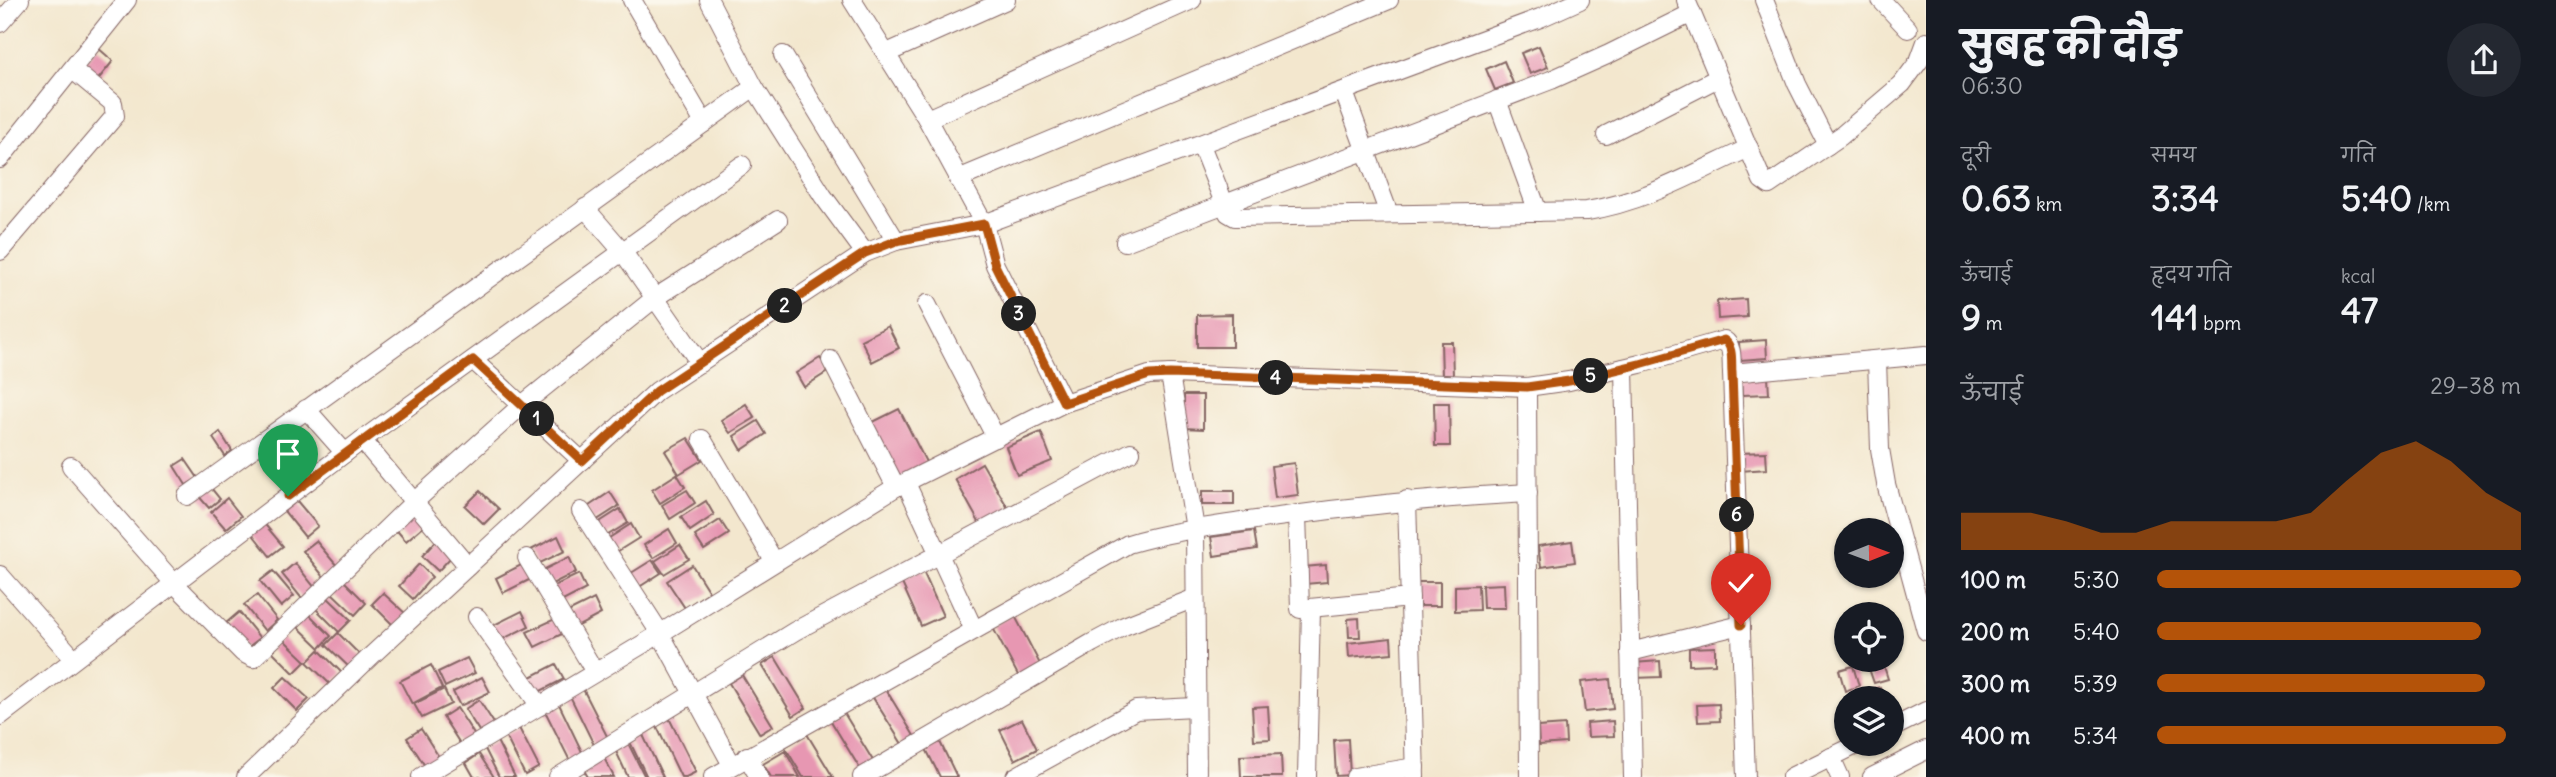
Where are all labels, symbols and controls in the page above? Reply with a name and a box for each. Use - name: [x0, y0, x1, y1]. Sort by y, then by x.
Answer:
- text: सुबह की दौड़: [1961, 21, 2180, 68]
- button: share: [2447, 23, 2521, 97]
- text: 06:30: [1961, 71, 2023, 100]
- text: दूरी: [1961, 143, 1991, 167]
- text: समय: [2151, 143, 2196, 167]
- text: गति: [2341, 143, 2376, 167]
- text: 0.63: [1961, 176, 2031, 220]
- text: 3:34: [2151, 176, 2219, 220]
- text: 5:40: [2341, 176, 2412, 220]
- text: km: [2031, 192, 2062, 216]
- text: /km: [2412, 192, 2450, 216]
- text: ऊँचाई: [1961, 262, 2012, 286]
- text: हृदय गति: [2151, 262, 2231, 286]
- text: kcal: [2341, 264, 2375, 288]
- pin: 2: [768, 288, 802, 324]
- text: 47: [2341, 288, 2378, 332]
- text: 2: [779, 293, 790, 317]
- text: 9: [1961, 295, 1981, 339]
- text: 141: [2151, 295, 2199, 339]
- pin: 3: [1002, 296, 1036, 332]
- text: 3: [1013, 301, 1024, 325]
- text: m: [1981, 311, 2002, 335]
- text: bpm: [2199, 311, 2241, 335]
- pin: 5: [1574, 358, 1608, 394]
- pin: 4: [1258, 360, 1294, 396]
- text: 5: [1585, 363, 1596, 387]
- text: 4: [1270, 365, 1281, 389]
- text: 29–38 m: [2430, 371, 2521, 400]
- text: ऊँचाई: [1961, 377, 2023, 406]
- pin: 1: [520, 402, 554, 436]
- text: 1: [533, 406, 540, 430]
- pin: [258, 424, 318, 496]
- icon: arrive: [269, 435, 307, 473]
- pin: 6: [1720, 498, 1754, 532]
- text: 6: [1731, 502, 1742, 526]
- north arrow: [1834, 518, 1904, 588]
- map controls: [1834, 518, 1904, 756]
- pin: [1711, 553, 1771, 625]
- icon: check: [1722, 564, 1760, 602]
- text: 100 m: [1961, 565, 2026, 594]
- text: 5:30: [2073, 565, 2120, 594]
- button: locate: [1834, 602, 1904, 672]
- text: 200 m: [1961, 617, 2030, 646]
- text: 5:40: [2073, 617, 2120, 646]
- text: 300 m: [1961, 669, 2030, 698]
- text: 5:39: [2073, 669, 2118, 698]
- button: layers: [1834, 686, 1904, 756]
- text: 400 m: [1961, 721, 2030, 750]
- text: 5:34: [2073, 721, 2118, 750]

